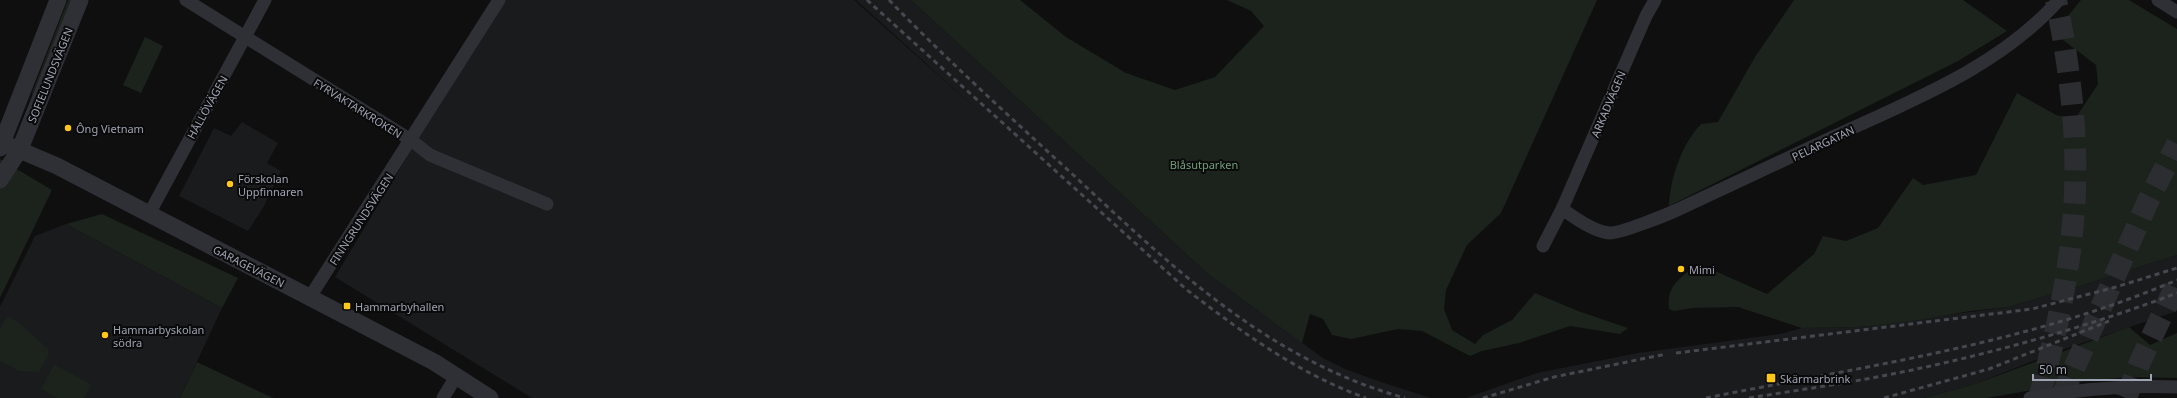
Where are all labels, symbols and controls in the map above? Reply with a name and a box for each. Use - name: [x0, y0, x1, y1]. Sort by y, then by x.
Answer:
- street label: SOFIELUNDSVÄGEN: [24, 25, 76, 125]
- street label: ARKADVÄGEN: [1587, 68, 1629, 140]
- street label: HÅLLÖVÄGEN: [183, 73, 231, 141]
- street label: FYRVAKTARKROKEN: [311, 75, 405, 141]
- place label: Ông Vietnam: [76, 121, 144, 136]
- street label: PELARGATAN: [1789, 122, 1857, 164]
- marker: Ông Vietnam: [63, 123, 73, 133]
- park label: Blåsutparken: [1170, 157, 1238, 172]
- street label: FINNGRUNDSVÄGEN: [326, 170, 396, 268]
- place label: Förskolan Uppfinnaren: [238, 171, 303, 199]
- marker: Förskolan Uppfinnaren: [225, 179, 235, 189]
- street label: GARAGEVÄGEN: [211, 242, 287, 290]
- place label: Mimi: [1689, 262, 1715, 277]
- marker: Mimi: [1676, 264, 1686, 274]
- place label: Hammarbyhallen: [355, 299, 444, 314]
- marker: Hammarbyhallen: [342, 301, 352, 311]
- place label: Hammarbyskolan södra: [113, 322, 204, 350]
- marker: Hammarbyskolan södra: [100, 330, 110, 340]
- scale bar: [2033, 356, 2151, 382]
- text: 50 m: [2039, 361, 2067, 378]
- place label: Skärmarbrink: [1780, 371, 1851, 386]
- marker: Skärmarbrink: [1765, 372, 1777, 384]

